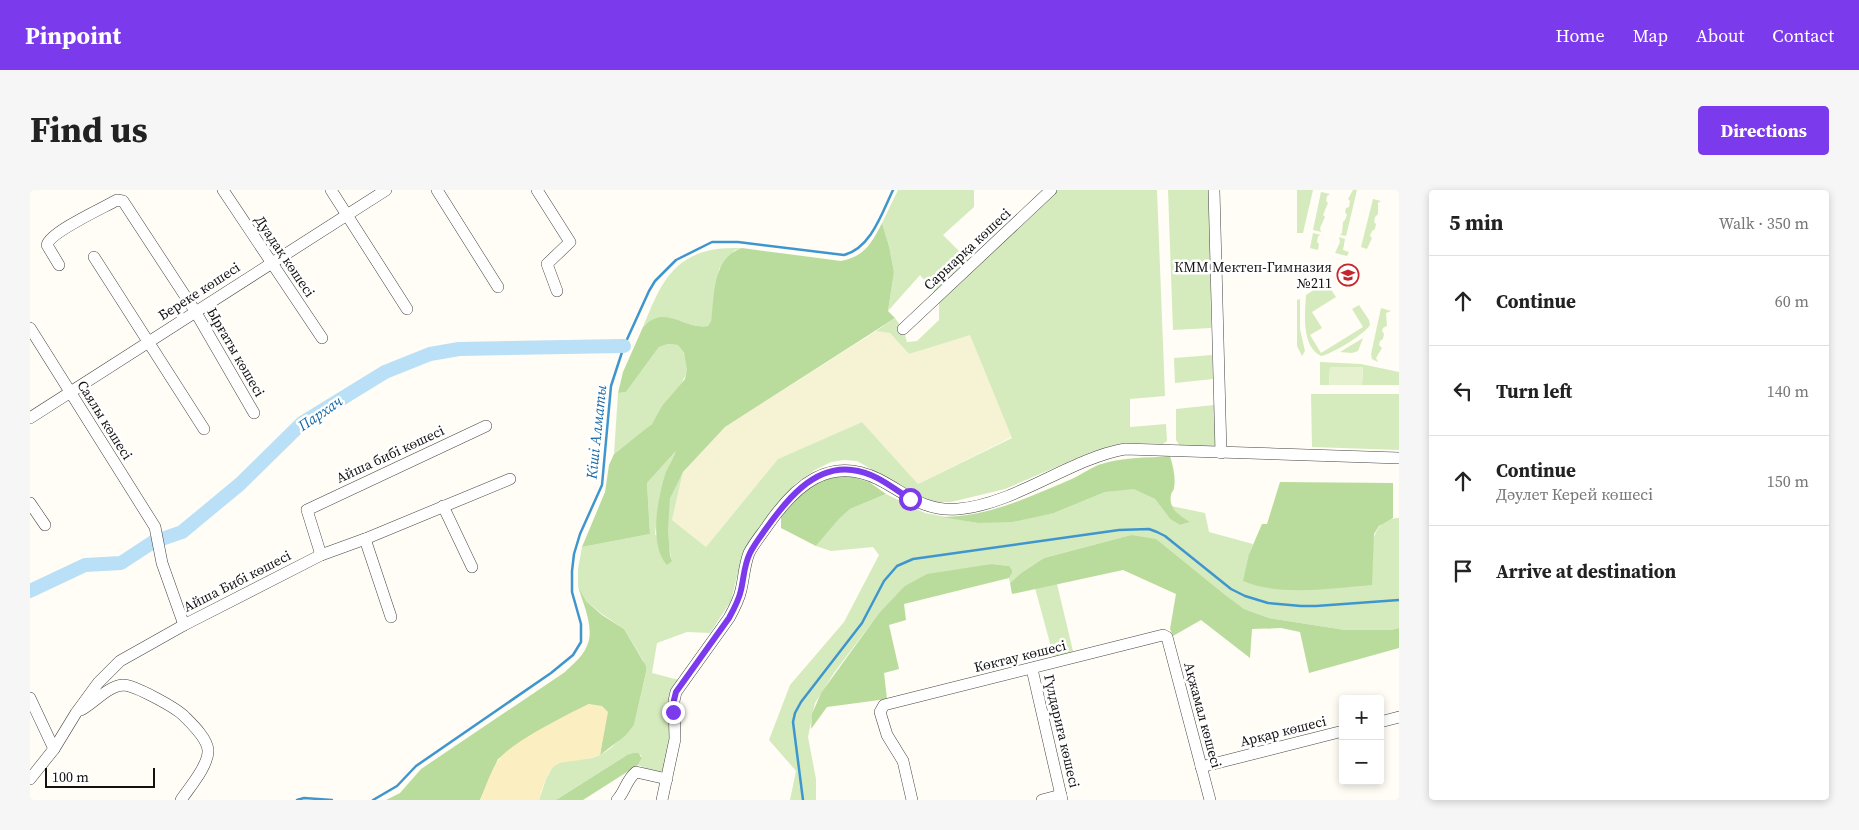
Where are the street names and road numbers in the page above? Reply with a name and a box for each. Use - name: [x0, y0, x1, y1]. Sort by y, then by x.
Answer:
- street label: Сарыарқа көшесі: [919, 203, 1015, 295]
- street label: Дуадақ көшесі: [250, 211, 320, 301]
- street label: Береке көшесі: [154, 257, 244, 325]
- street label: Ырғаты көшесі: [202, 304, 270, 400]
- street label: Саялы көшесі: [73, 376, 137, 464]
- street label: Айша бибі көшесі: [333, 420, 447, 488]
- street label: Айша Бибі көшесі: [180, 545, 294, 617]
- street label: Көктау көшесі: [972, 635, 1068, 677]
- street label: Ақжамал көшесі: [1179, 660, 1227, 770]
- street label: Гүлдариға көшесі: [1039, 672, 1085, 790]
- street label: Арқар көшесі: [1238, 711, 1328, 751]

